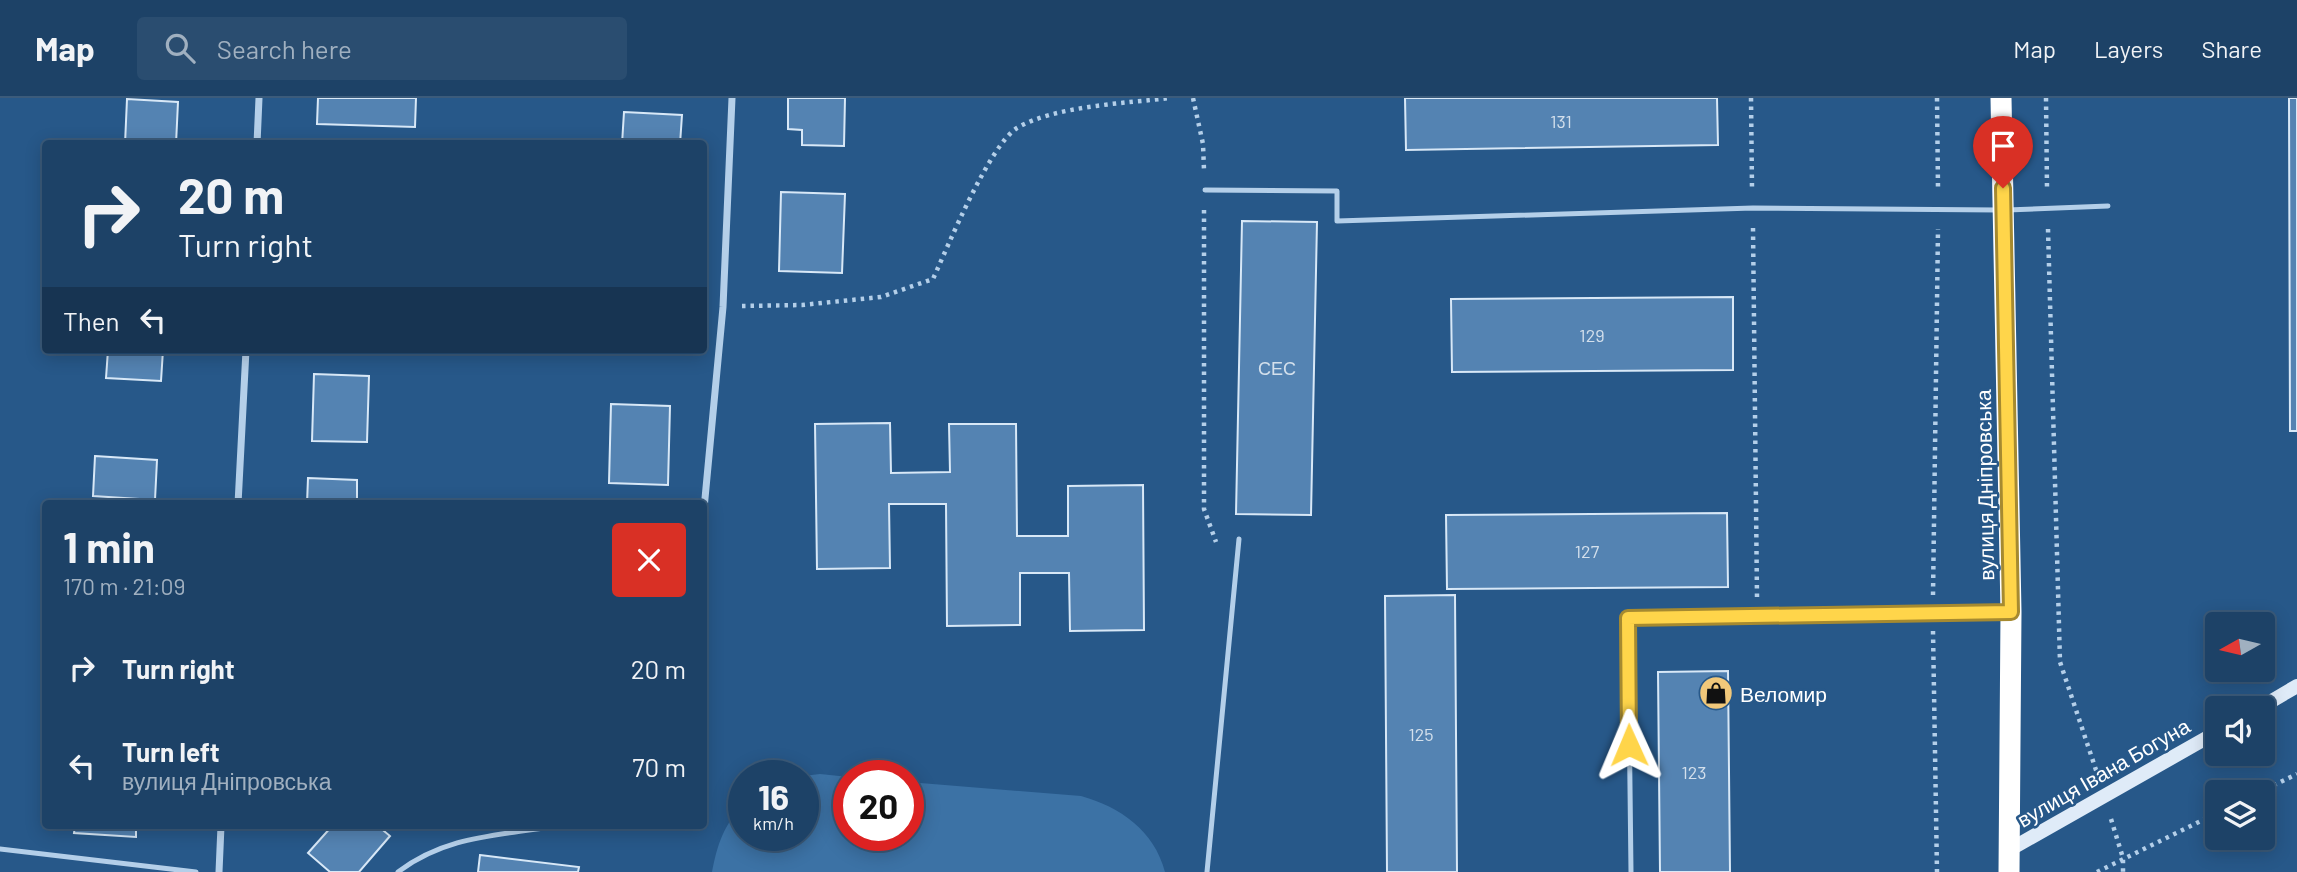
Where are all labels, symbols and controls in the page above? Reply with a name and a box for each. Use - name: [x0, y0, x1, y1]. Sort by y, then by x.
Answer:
- search box: [137, 17, 627, 80]
- text: Map: [35, 28, 95, 68]
- icon: search: [161, 29, 199, 67]
- text: Search here: [217, 33, 352, 64]
- text: Map: [2013, 34, 2056, 63]
- text: Layers: [2094, 34, 2163, 63]
- text: Share: [2201, 34, 2262, 63]
- house number: 131: [1550, 110, 1572, 132]
- pin: [1973, 116, 2033, 188]
- icon: arrive: [1984, 127, 2022, 165]
- text: 20 m: [178, 165, 284, 224]
- icon: right: [63, 168, 154, 259]
- text: Turn right: [178, 225, 313, 263]
- icon: left: [134, 301, 172, 339]
- text: Then: [63, 305, 120, 336]
- house number: 129: [1579, 324, 1605, 346]
- house number: СЕС: [1258, 357, 1296, 379]
- street label: вулиця Дніпровська: [1970, 389, 1998, 581]
- text: 1 min: [63, 521, 155, 571]
- button: close: [612, 523, 686, 597]
- house number: 127: [1575, 540, 1600, 562]
- text: 170 m · 21:09: [63, 572, 185, 600]
- north arrow: [2205, 612, 2275, 682]
- map controls: [2205, 612, 2275, 850]
- icon: right: [63, 649, 101, 687]
- text: Turn right: [122, 653, 235, 684]
- text: 20 m: [631, 653, 686, 684]
- shop icon: Веломир: [1697, 674, 1735, 712]
- place label: Веломир: [1740, 681, 1827, 706]
- button: sound: [2205, 696, 2275, 766]
- position arrow: [1592, 708, 1666, 782]
- street label: вулиця Івана Богуна: [2012, 712, 2194, 832]
- house number: 125: [1408, 723, 1434, 745]
- text: Turn left: [122, 736, 220, 767]
- icon: left: [63, 747, 101, 785]
- text: 70 m: [632, 751, 686, 782]
- speed limit sign: 20: [833, 760, 924, 851]
- house number: 123: [1681, 761, 1707, 783]
- text: вулиця Дніпровська: [122, 767, 331, 795]
- text: 16: [758, 775, 789, 817]
- button: layers: [2205, 780, 2275, 850]
- text: km/h: [753, 812, 794, 834]

